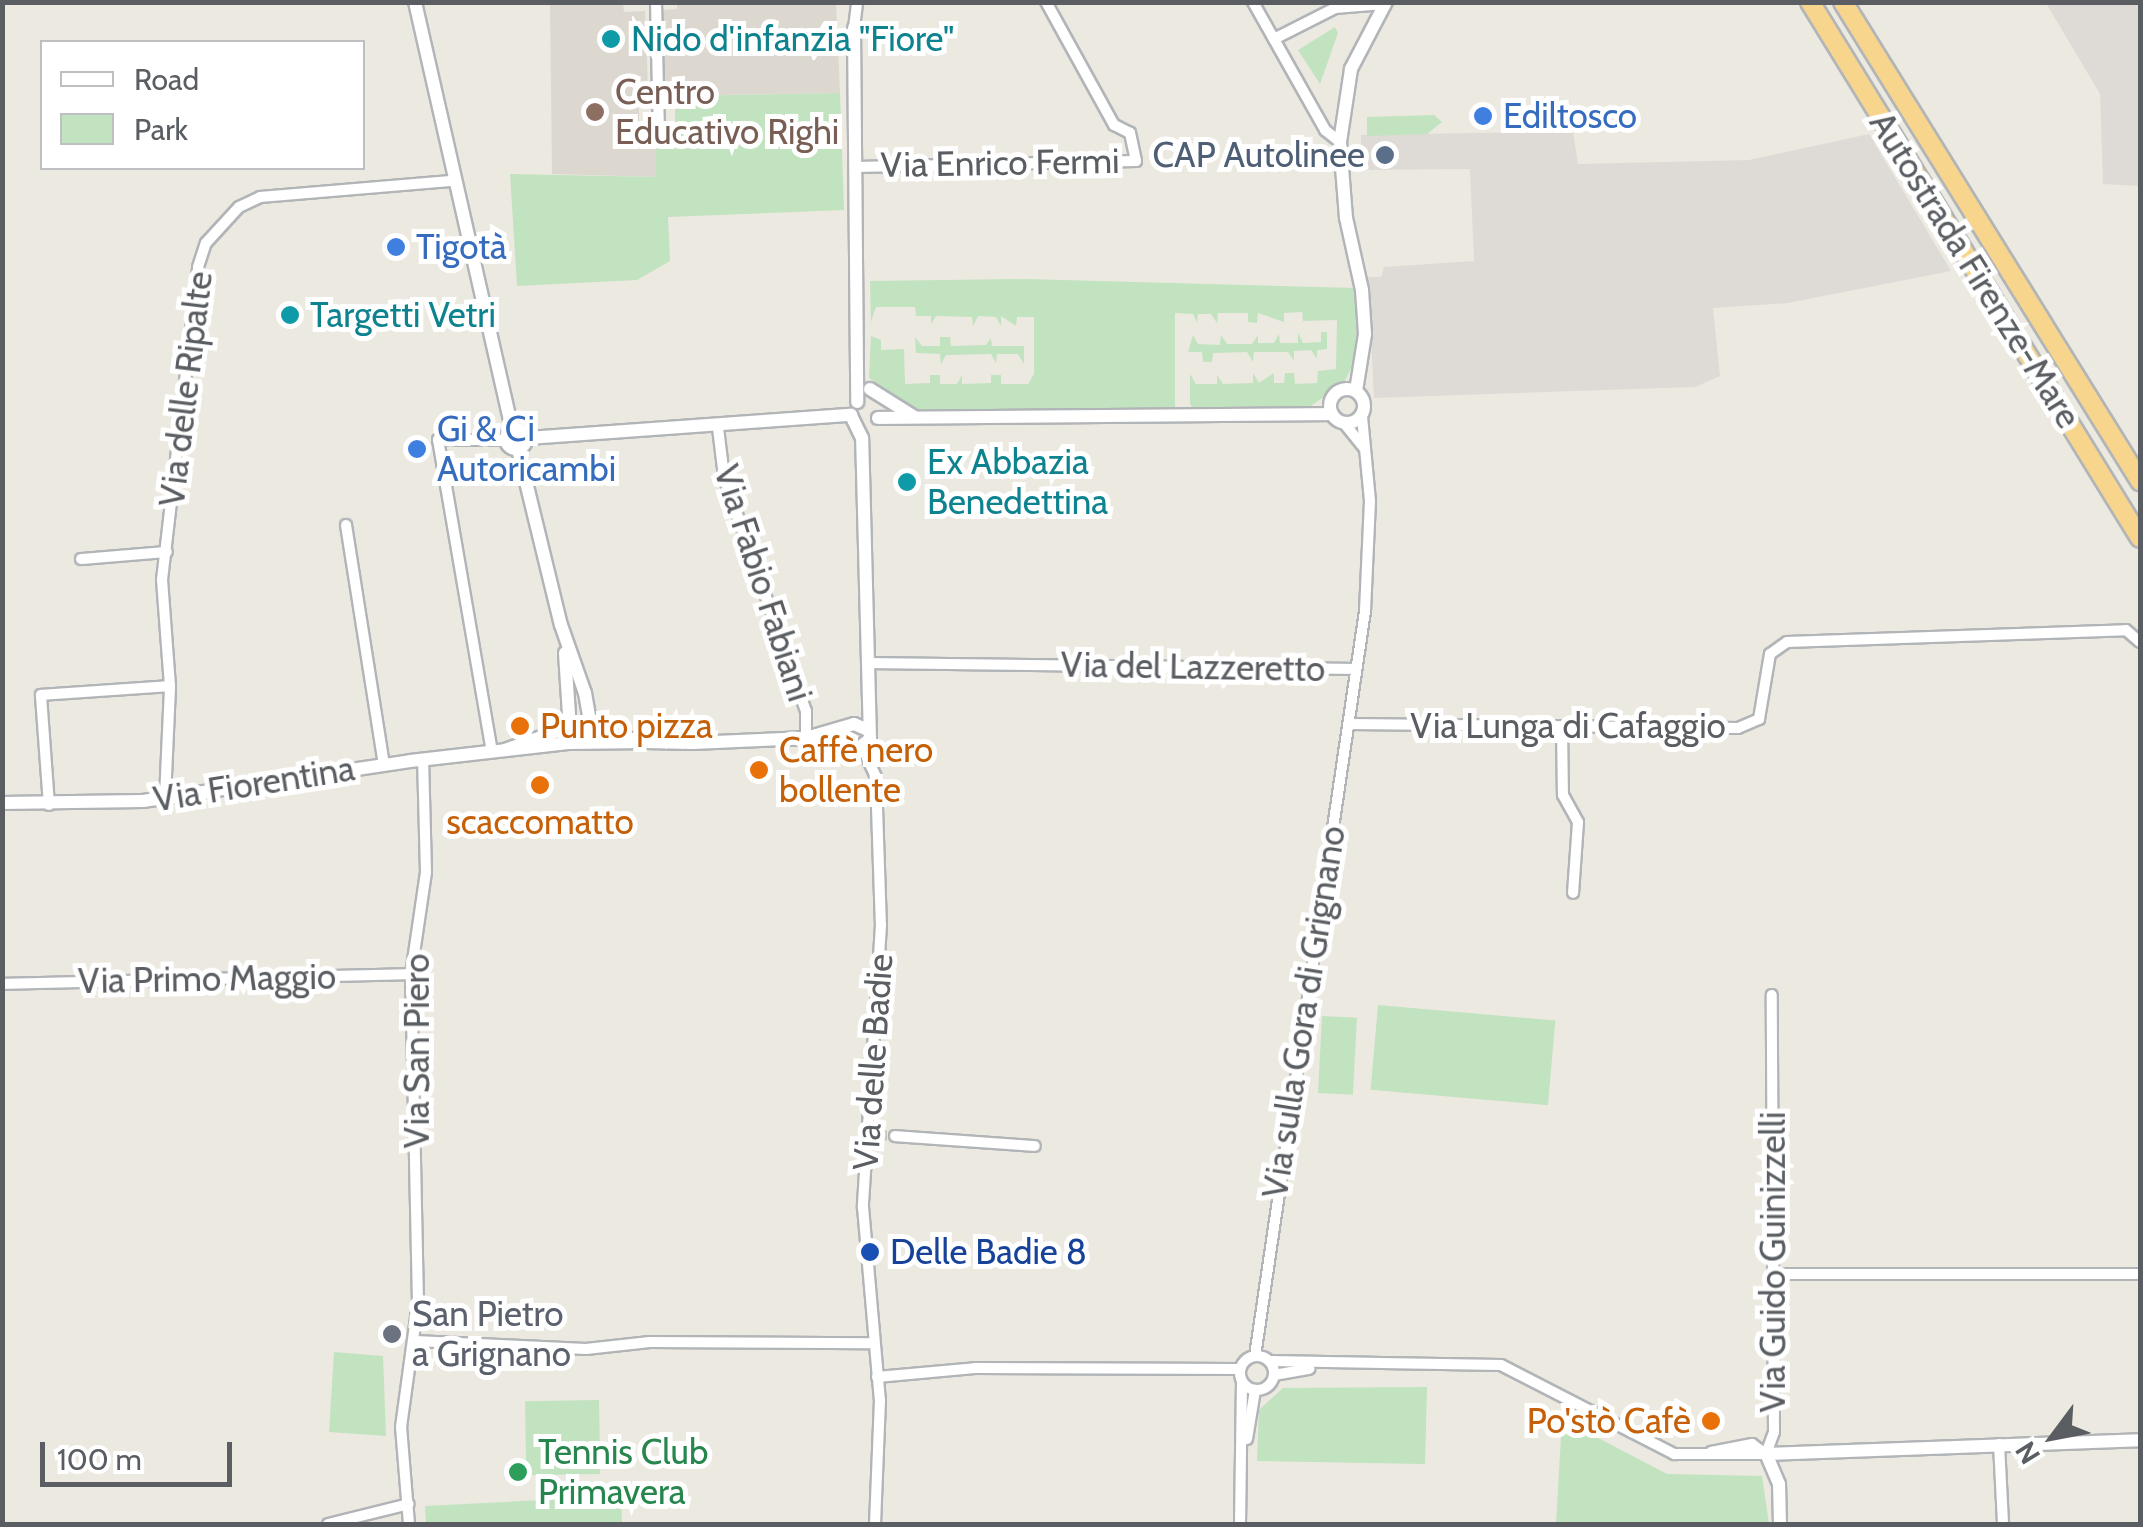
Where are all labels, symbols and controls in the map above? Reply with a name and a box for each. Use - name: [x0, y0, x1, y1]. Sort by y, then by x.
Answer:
- place label: Nido d'infanzia "Fiore": [631, 18, 954, 60]
- marker: Nido d'infanzia "Fiore": [600, 28, 622, 50]
- legend: [40, 40, 365, 170]
- text: Road: [134, 61, 199, 98]
- place label: Centro Educativo Righi: [615, 71, 839, 153]
- place label: Ediltosco: [1503, 95, 1637, 137]
- marker: Centro Educativo Righi: [584, 101, 606, 123]
- street label: Autostrada Firenze-Mare: [1861, 104, 2089, 436]
- marker: Ediltosco: [1472, 105, 1494, 127]
- text: Park: [134, 111, 188, 148]
- place label: CAP Autolinee: [1153, 134, 1365, 176]
- street label: Via Enrico Fermi: [880, 140, 1120, 186]
- marker: CAP Autolinee: [1374, 144, 1396, 166]
- place label: Tigotà: [416, 226, 507, 268]
- marker: Tigotà: [385, 236, 407, 258]
- street label: Via delle Ripalte: [151, 269, 221, 509]
- place label: Targetti Vetri: [310, 294, 496, 336]
- marker: Targetti Vetri: [279, 304, 301, 326]
- place label: Gi & Ci Autoricambi: [437, 408, 616, 490]
- marker: Gi & Ci Autoricambi: [406, 438, 428, 460]
- place label: Ex Abbazia Benedettina: [927, 441, 1108, 523]
- street label: Via Fabio Fabiani: [705, 460, 821, 706]
- marker: Ex Abbazia Benedettina: [896, 471, 918, 493]
- street label: Via del Lazzeretto: [1060, 644, 1326, 690]
- place label: Punto pizza: [540, 705, 713, 747]
- street label: Via Lunga di Cafaggio: [1410, 705, 1726, 747]
- marker: Punto pizza: [509, 715, 531, 737]
- place label: Caffè nero bollente: [779, 729, 933, 811]
- street label: Via Fiorentina: [150, 747, 358, 821]
- marker: Caffè nero bollente: [748, 759, 770, 781]
- marker: scaccomatto: [529, 774, 551, 796]
- place label: scaccomatto: [446, 801, 634, 843]
- street label: Via sulla Gora di Grignano: [1254, 823, 1354, 1201]
- street label: Via delle Badie: [844, 952, 902, 1172]
- street label: Via San Piero: [396, 954, 438, 1148]
- street label: Via Primo Maggio: [78, 956, 336, 1002]
- street label: Via Guido Guinizzelli: [1752, 1111, 1794, 1413]
- place label: Delle Badie 8: [890, 1231, 1087, 1273]
- marker: Delle Badie 8: [859, 1241, 881, 1263]
- place label: San Pietro a Grignano: [412, 1293, 571, 1375]
- marker: San Pietro a Grignano: [381, 1323, 403, 1345]
- north arrow: [2003, 1387, 2103, 1487]
- place label: Po'stò Cafè: [1527, 1400, 1691, 1442]
- marker: Po'stò Cafè: [1700, 1410, 1722, 1432]
- scale bar: [45, 1422, 238, 1484]
- place label: Tennis Club Primavera: [538, 1431, 708, 1513]
- text: N: [2008, 1436, 2047, 1470]
- text: 100 m: [57, 1441, 142, 1478]
- marker: Tennis Club Primavera: [507, 1461, 529, 1483]

